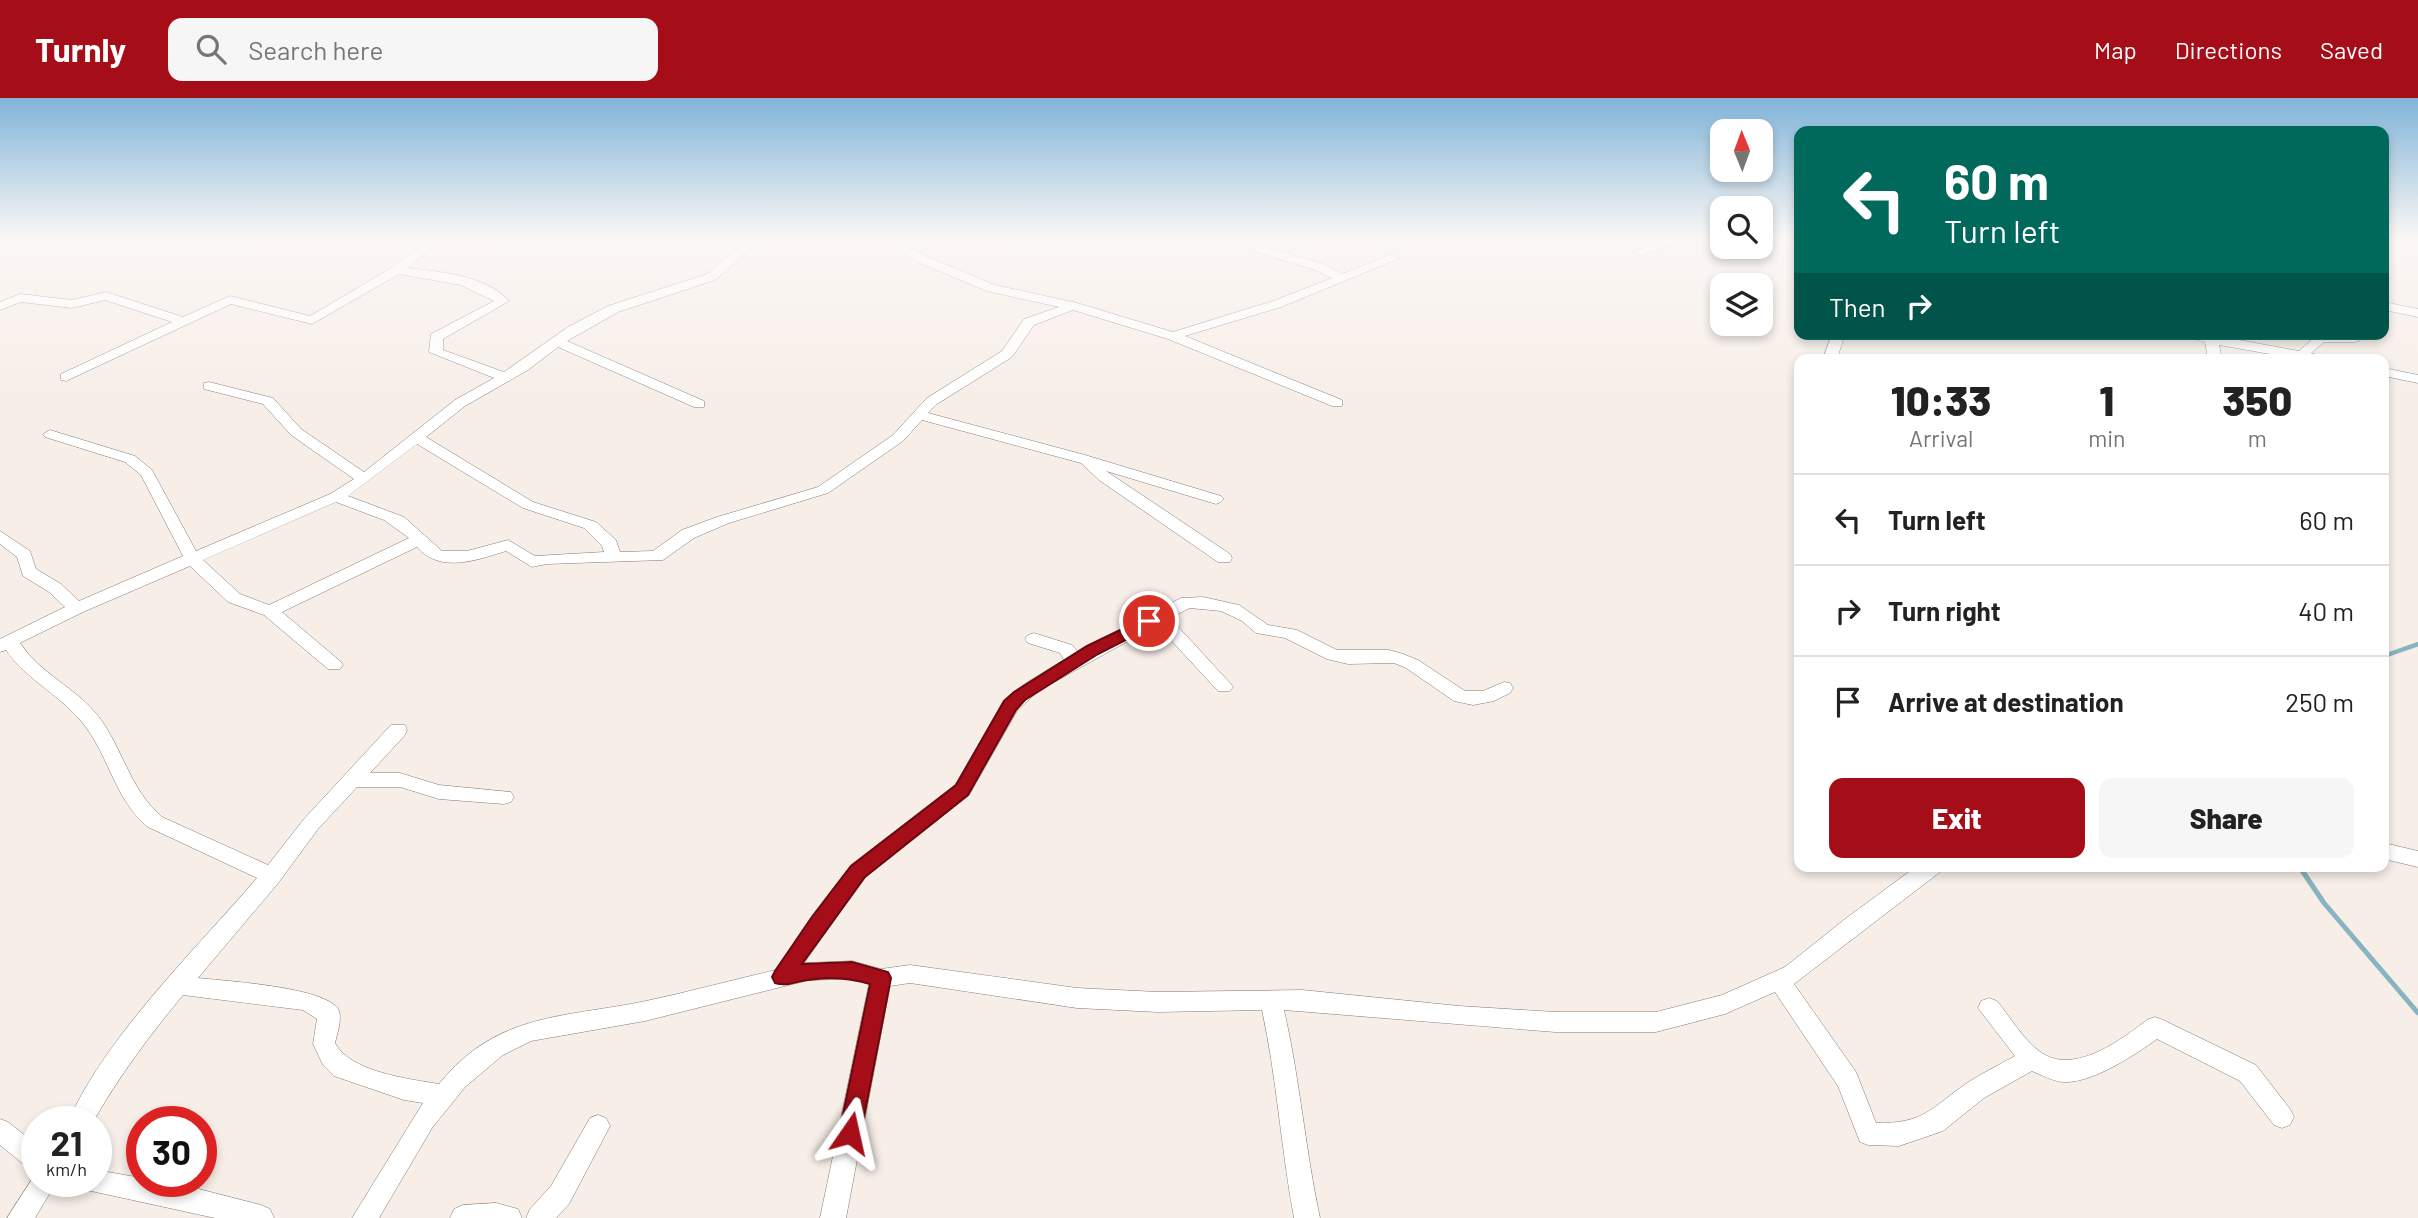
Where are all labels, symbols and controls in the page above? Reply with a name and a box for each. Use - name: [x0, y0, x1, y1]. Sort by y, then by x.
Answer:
- search box: [168, 18, 658, 81]
- text: Turnly: [35, 29, 126, 69]
- icon: search: [192, 30, 230, 68]
- text: Search here: [248, 34, 383, 65]
- text: Map: [2094, 35, 2137, 64]
- text: Directions: [2175, 35, 2282, 64]
- text: Saved: [2320, 35, 2383, 64]
- north arrow: [1710, 119, 1773, 182]
- map controls: [1710, 119, 1773, 336]
- text: 60 m: [1944, 151, 2049, 210]
- icon: left: [1829, 154, 1920, 245]
- button: search: [1710, 196, 1773, 259]
- text: Turn left: [1944, 211, 2061, 249]
- button: layers: [1710, 273, 1773, 336]
- icon: right: [1900, 287, 1938, 325]
- text: Then: [1829, 291, 1886, 322]
- text: 10:33: [1891, 374, 1991, 424]
- text: 1: [2099, 374, 2114, 424]
- text: 350: [2222, 374, 2292, 424]
- text: Arrival: [1909, 424, 1973, 452]
- text: min: [2088, 424, 2125, 452]
- text: m: [2248, 424, 2267, 452]
- icon: left: [1829, 501, 1867, 539]
- text: Turn left: [1888, 504, 1986, 535]
- text: 60 m: [2299, 504, 2354, 535]
- pin: [1119, 591, 1179, 651]
- icon: right: [1829, 592, 1867, 630]
- text: Turn right: [1888, 595, 2001, 626]
- text: 40 m: [2298, 595, 2354, 626]
- icon: arrive: [1130, 602, 1168, 640]
- icon: arrive: [1829, 683, 1867, 721]
- text: Arrive at destination: [1888, 686, 2124, 717]
- text: 250 m: [2285, 686, 2354, 717]
- button: Exit: [1829, 778, 2085, 858]
- button: Share: [2099, 778, 2354, 858]
- position arrow: [813, 1096, 887, 1170]
- speed limit sign: 30: [126, 1106, 217, 1197]
- text: 21: [51, 1121, 82, 1163]
- text: km/h: [46, 1158, 87, 1180]

